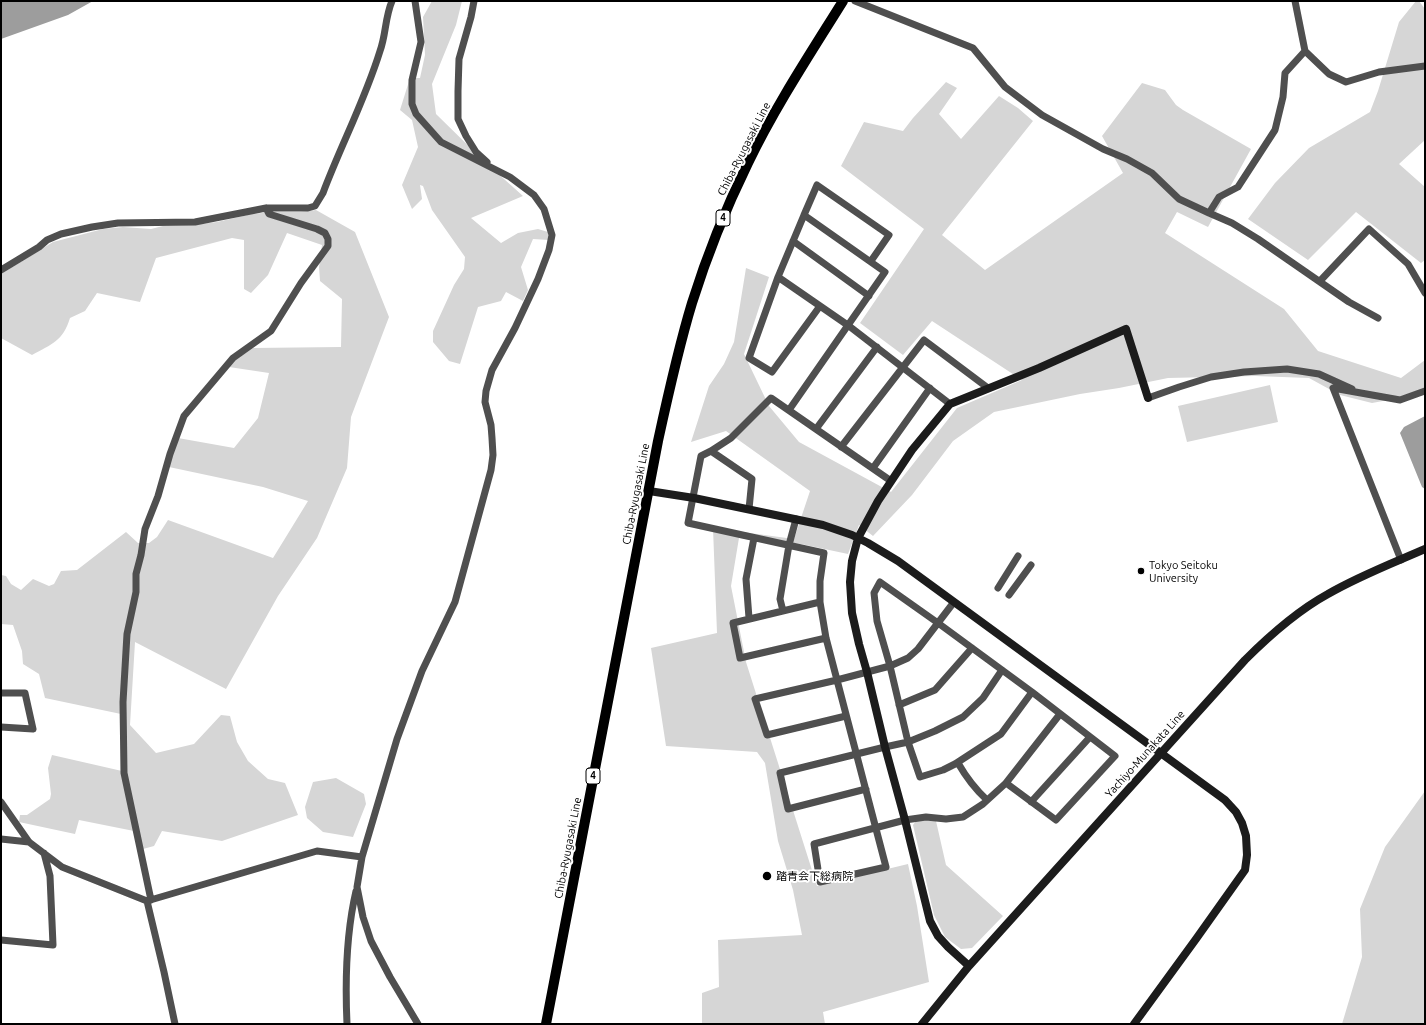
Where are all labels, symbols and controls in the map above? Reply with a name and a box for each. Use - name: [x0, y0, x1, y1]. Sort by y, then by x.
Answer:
- street label: Chiba-Ryugasaki Line: [715, 100, 773, 198]
- road number: 4: [716, 210, 730, 226]
- street label: Chiba-Ryugasaki Line: [620, 442, 652, 546]
- place label: Tokyo Seitoku University: [1149, 558, 1218, 584]
- marker: Tokyo Seitoku University: [1136, 566, 1146, 576]
- street label: Yachiyo-Munakata Line: [1102, 708, 1188, 800]
- road number: 4: [586, 768, 600, 784]
- street label: Chiba-Ryugasaki Line: [552, 796, 584, 900]
- place label: 踏青会下総病院: [776, 869, 853, 883]
- marker: 踏青会下総病院: [761, 870, 773, 882]

